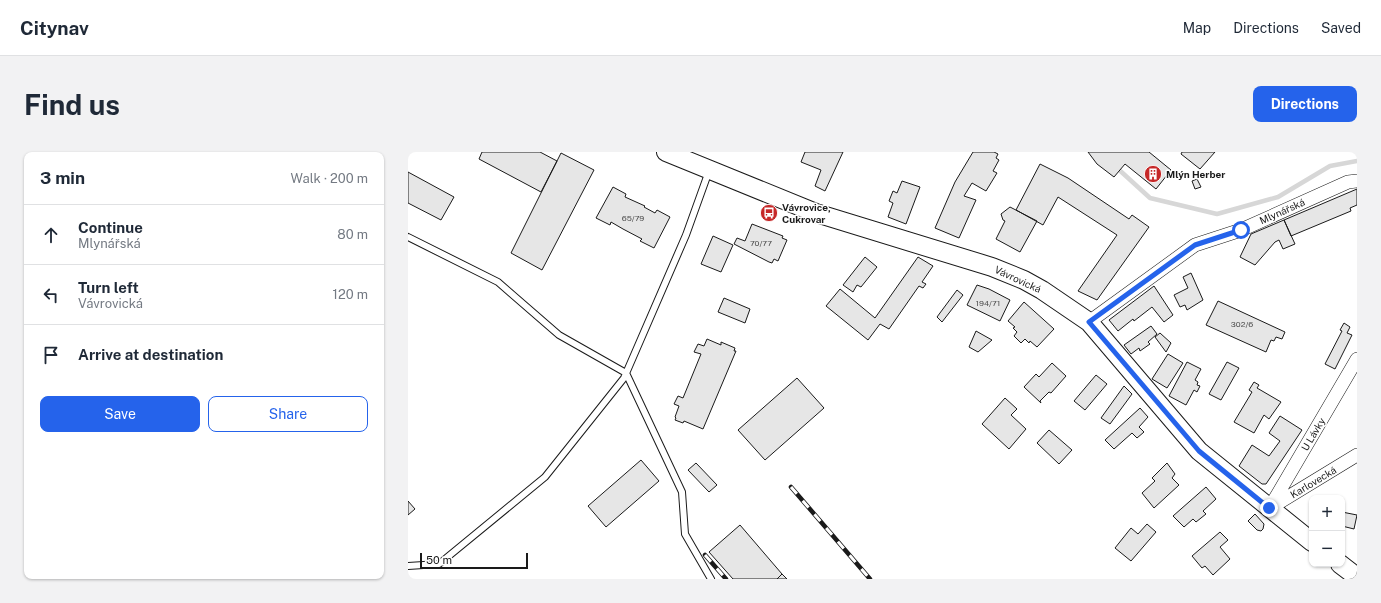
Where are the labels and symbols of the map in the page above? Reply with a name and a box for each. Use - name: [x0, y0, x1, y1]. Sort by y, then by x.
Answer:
- building icon: Mlýn Herber: [1143, 164, 1163, 184]
- place label: Mlýn Herber: [1166, 168, 1225, 180]
- street label: Mlynářská: [1258, 196, 1306, 226]
- place label: Vávrovice, Cukrovar: [782, 201, 831, 225]
- bus stop icon: Vávrovice, Cukrovar: [759, 203, 779, 223]
- house number: 65/79: [622, 213, 644, 223]
- route start: [1232, 221, 1250, 239]
- house number: 70/77: [750, 238, 772, 248]
- street label: Vávrovická: [993, 263, 1043, 295]
- house number: 194/71: [976, 298, 1000, 308]
- house number: 302/6: [1231, 319, 1253, 329]
- street label: U Lávky: [1298, 415, 1328, 453]
- street label: Karlovecká: [1288, 464, 1338, 500]
- route end: [1260, 499, 1278, 517]
- scale bar: [420, 551, 528, 570]

